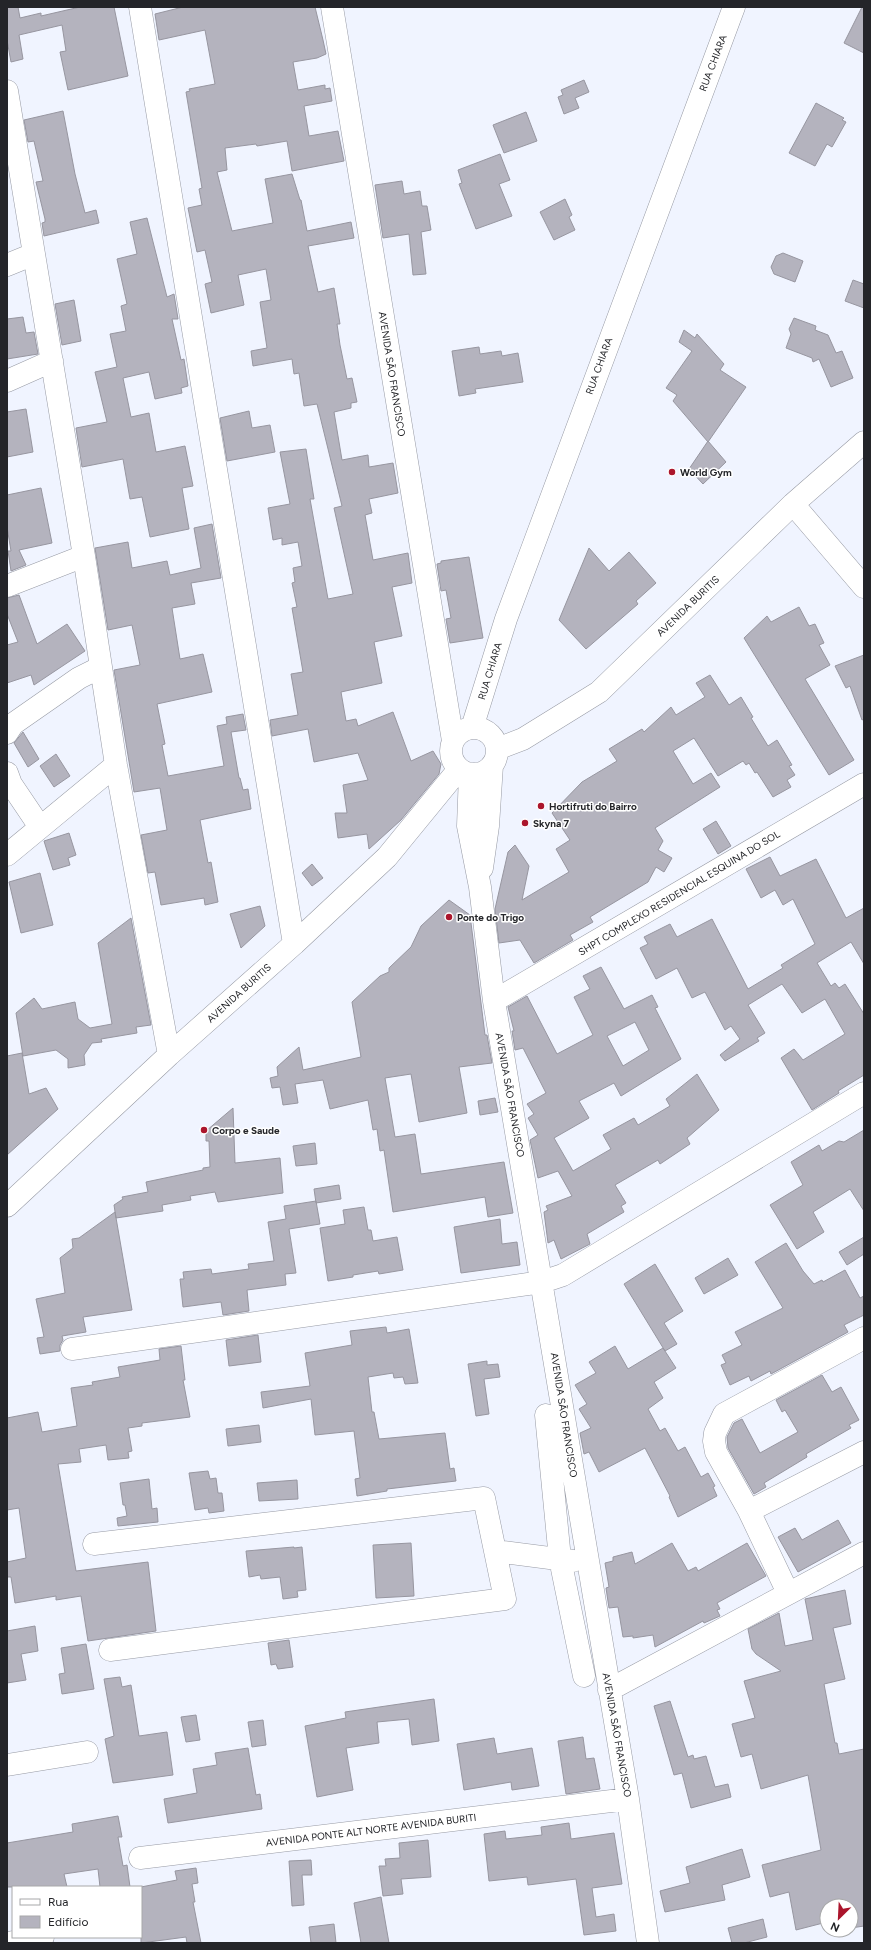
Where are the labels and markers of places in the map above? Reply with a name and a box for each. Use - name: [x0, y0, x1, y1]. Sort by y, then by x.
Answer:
- place label: World Gym: [680, 466, 732, 479]
- marker: World Gym: [667, 467, 677, 477]
- place label: Hortifruti do Bairro: [549, 800, 637, 813]
- marker: Hortifruti do Bairro: [536, 801, 546, 811]
- place label: Skyna 7: [533, 817, 570, 830]
- marker: Skyna 7: [520, 818, 530, 828]
- place label: Ponte do Trigo: [457, 911, 524, 924]
- marker: Ponte do Trigo: [444, 912, 454, 922]
- place label: Corpo e Saude: [212, 1124, 280, 1137]
- marker: Corpo e Saude: [199, 1125, 209, 1135]

